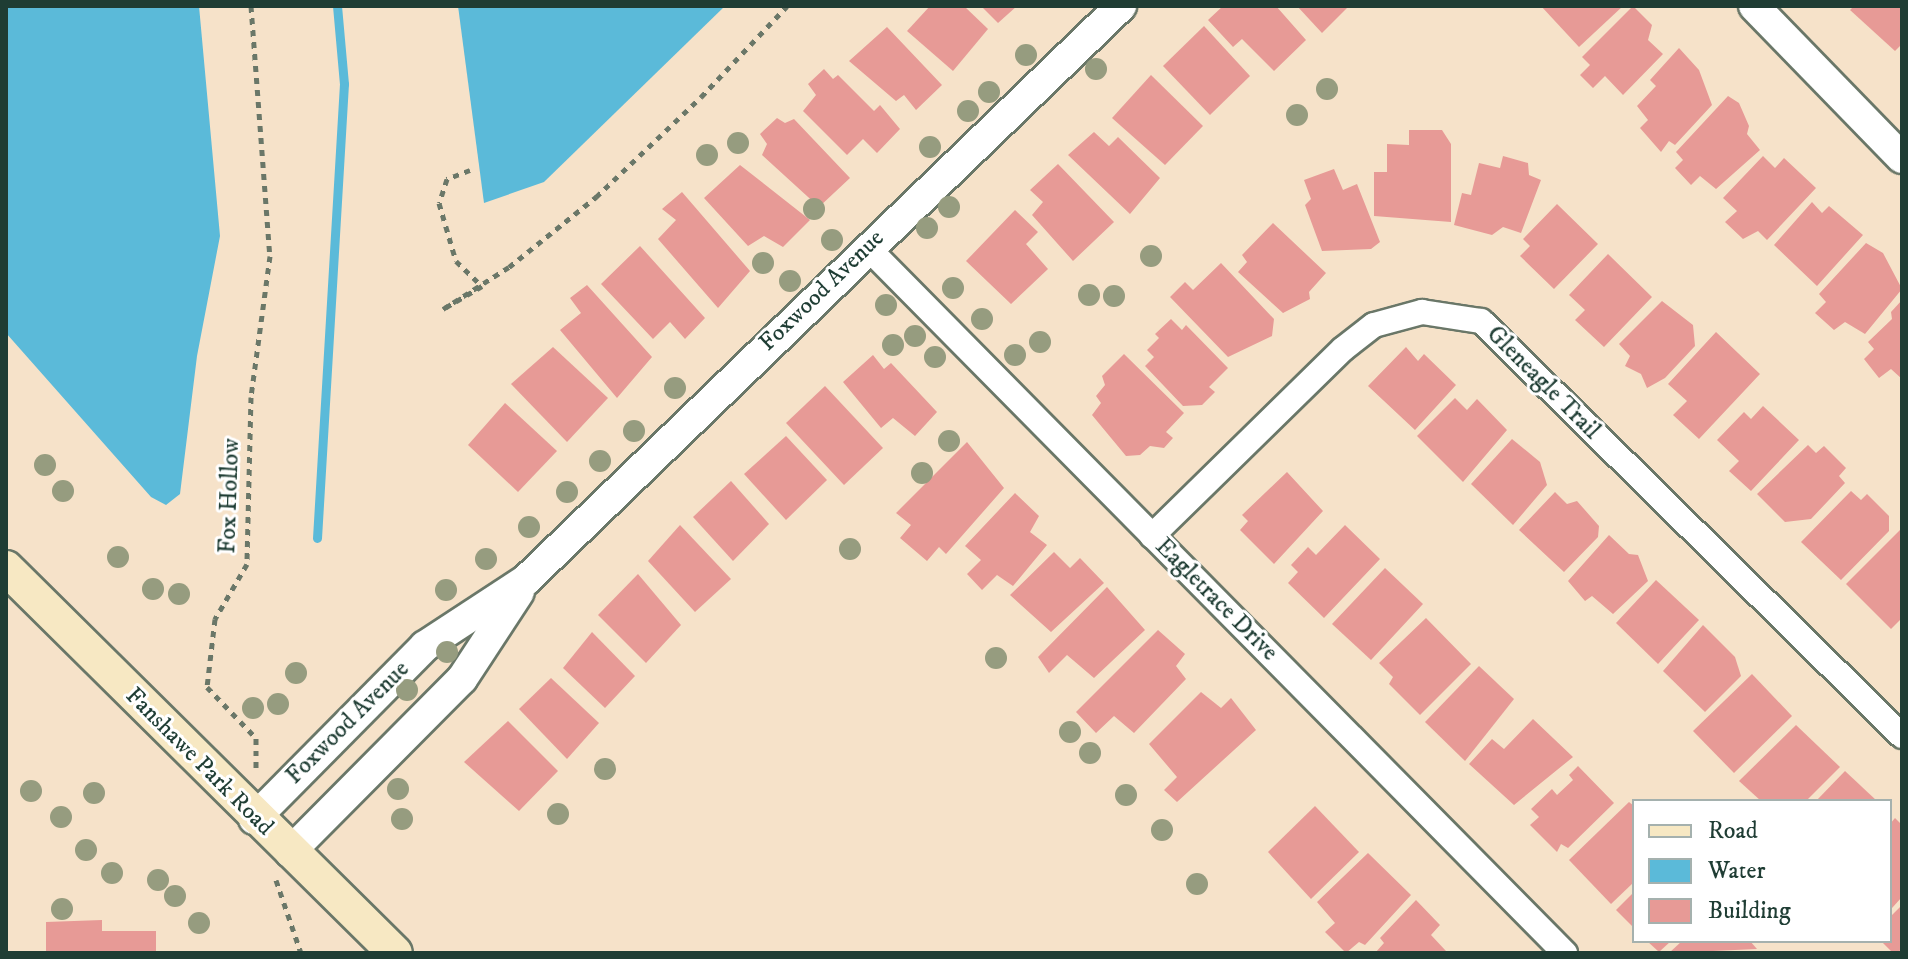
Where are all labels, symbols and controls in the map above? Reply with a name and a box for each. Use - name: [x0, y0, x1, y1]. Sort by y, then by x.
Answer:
- street label: Foxwood Avenue: [754, 224, 890, 358]
- street label: Gleneagle Trail: [1480, 320, 1606, 446]
- street label: Fox Hollow: [214, 438, 246, 554]
- street label: Eagletrace Drive: [1149, 533, 1283, 667]
- street label: Foxwood Avenue: [280, 655, 416, 791]
- street label: Fanshawe Park Road: [119, 682, 279, 842]
- legend: [1632, 799, 1892, 943]
- text: Road: [1708, 816, 1758, 846]
- text: Water: [1708, 856, 1765, 886]
- text: Building: [1708, 896, 1791, 926]

